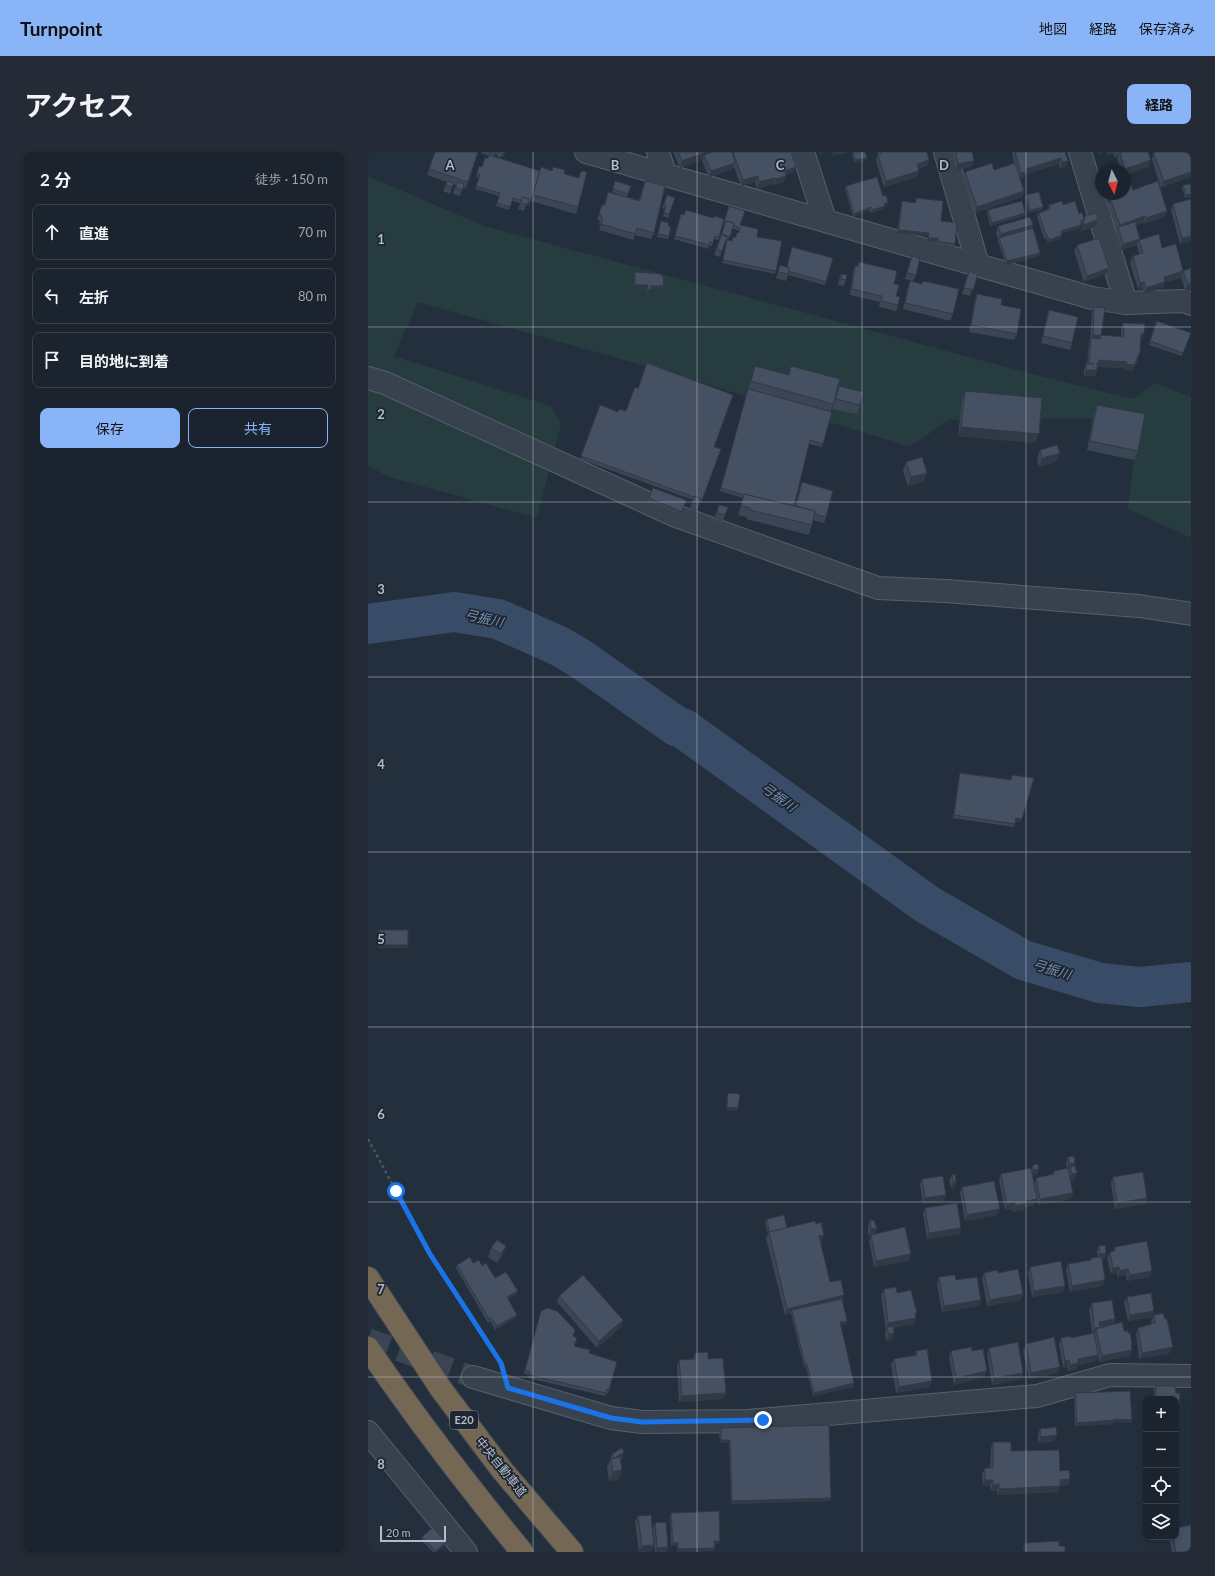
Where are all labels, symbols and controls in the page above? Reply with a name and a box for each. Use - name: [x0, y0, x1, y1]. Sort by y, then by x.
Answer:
- text: Turnpoint: [20, 17, 102, 40]
- text: 地図: [1039, 20, 1067, 37]
- text: 経路: [1089, 20, 1117, 37]
- text: 保存済み: [1139, 20, 1195, 37]
- button: 経路: [1127, 84, 1191, 124]
- text: アクセス: [24, 88, 135, 122]
- text: A: [444, 157, 455, 173]
- text: B: [611, 157, 620, 173]
- text: C: [776, 157, 785, 173]
- text: D: [939, 157, 949, 173]
- north arrow: [1095, 164, 1131, 200]
- text: 2 分: [40, 169, 71, 190]
- text: 徒歩 · 150 m: [255, 171, 328, 187]
- icon: ahead: [41, 221, 63, 243]
- text: 直進: [79, 224, 109, 242]
- text: 70 m: [298, 224, 327, 240]
- text: 1: [377, 231, 385, 247]
- icon: left: [41, 285, 63, 307]
- text: 左折: [79, 288, 109, 306]
- text: 80 m: [298, 288, 327, 304]
- icon: arrive: [41, 349, 63, 371]
- text: 目的地に到着: [79, 352, 169, 370]
- text: 2: [377, 406, 385, 422]
- button: 保存: [40, 408, 180, 448]
- button: 共有: [188, 408, 328, 448]
- text: 3: [377, 581, 385, 597]
- water label: 弓振川: [463, 606, 507, 631]
- text: 4: [377, 756, 385, 772]
- water label: 弓振川: [759, 779, 801, 816]
- text: 5: [377, 931, 385, 947]
- water label: 弓振川: [1031, 956, 1075, 983]
- text: 6: [377, 1106, 385, 1122]
- route start: [387, 1182, 405, 1200]
- text: 7: [377, 1281, 385, 1297]
- map controls: [1143, 1396, 1179, 1540]
- button: +: [1143, 1396, 1179, 1432]
- road number: E20: [450, 1411, 478, 1429]
- route end: [754, 1411, 772, 1429]
- button: −: [1143, 1432, 1179, 1468]
- street label: 中央自動車道: [473, 1434, 530, 1499]
- text: 8: [377, 1456, 385, 1472]
- button: locate: [1143, 1468, 1179, 1504]
- button: layers: [1143, 1504, 1179, 1540]
- scale bar: [380, 1524, 446, 1543]
- text: 20 m: [386, 1526, 411, 1539]

